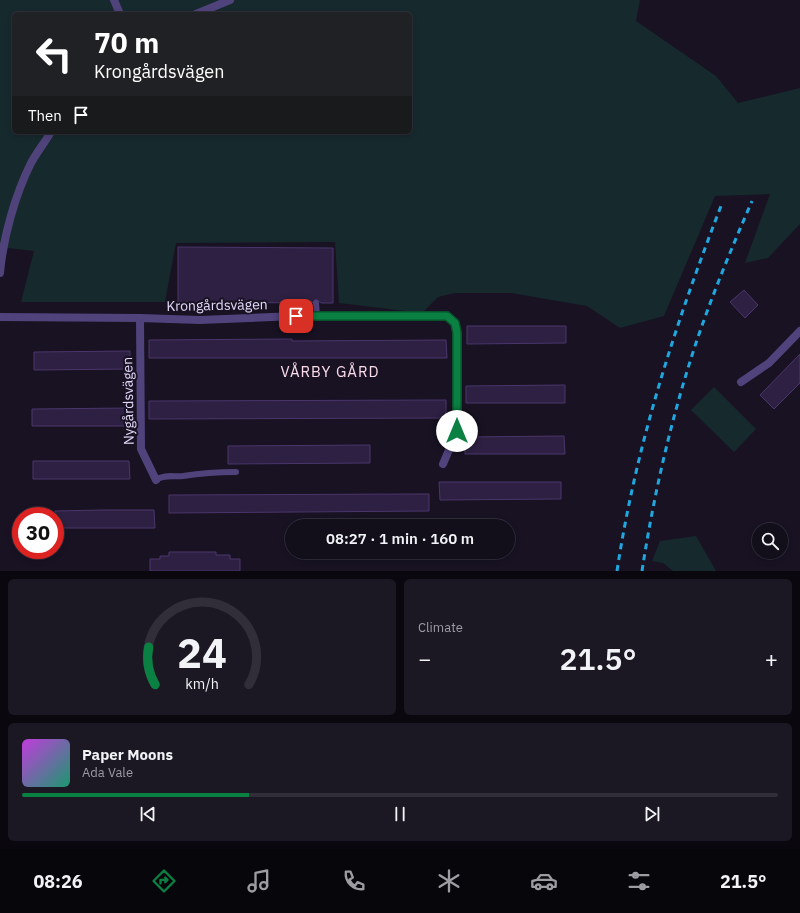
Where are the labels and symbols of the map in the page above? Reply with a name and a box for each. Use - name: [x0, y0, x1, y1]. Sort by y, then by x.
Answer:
- street label: Krongårdsvägen: [166, 295, 268, 315]
- pin: [279, 299, 313, 333]
- street label: Nygårdsvägen: [118, 357, 138, 445]
- district label: VÅRBY GÅRD: [280, 362, 380, 381]
- position arrow: [436, 410, 478, 452]
- speed limit sign: 30: [12, 507, 64, 559]

